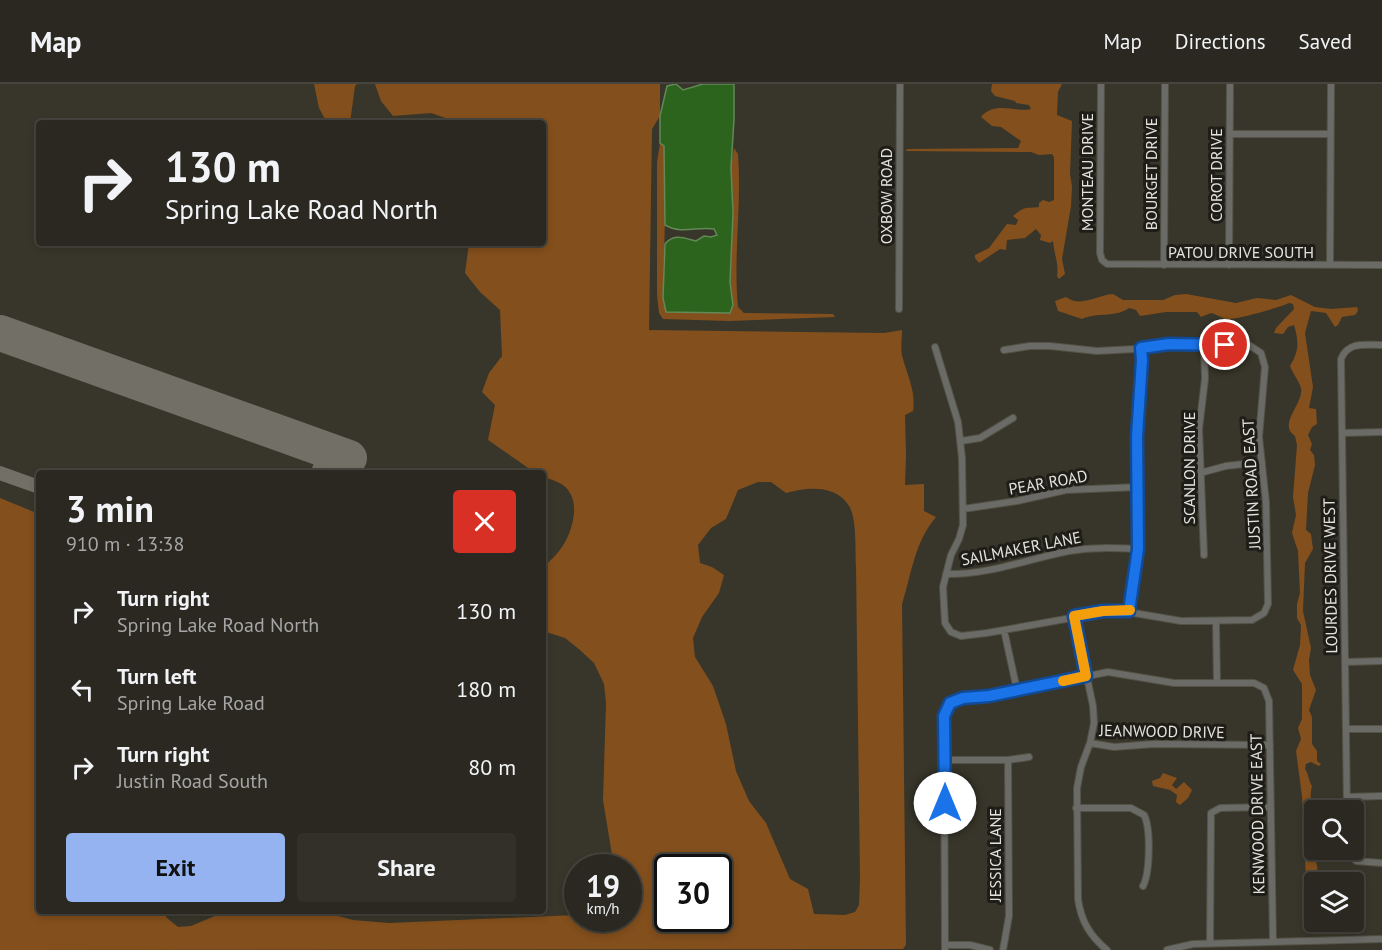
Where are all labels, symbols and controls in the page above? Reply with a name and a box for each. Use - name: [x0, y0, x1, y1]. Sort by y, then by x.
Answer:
- text: Map: [30, 23, 81, 60]
- text: Map: [1103, 28, 1142, 55]
- text: Directions: [1175, 28, 1266, 55]
- text: Saved: [1299, 28, 1352, 55]
- street label: MONTEAU DRIVE: [1077, 113, 1097, 231]
- street label: BOURGET DRIVE: [1141, 118, 1161, 230]
- street label: COROT DRIVE: [1206, 128, 1226, 222]
- text: 130 m: [165, 139, 281, 194]
- icon: right: [66, 144, 144, 222]
- street label: OXBOW ROAD: [876, 148, 896, 244]
- text: Spring Lake Road North: [165, 192, 438, 226]
- street label: PATOU DRIVE SOUTH: [1168, 242, 1314, 262]
- pin: [1199, 319, 1250, 370]
- icon: arrive: [1208, 328, 1241, 361]
- street label: SCANLON DRIVE: [1179, 412, 1199, 524]
- street label: JUSTIN ROAD EAST: [1238, 418, 1264, 551]
- street label: PEAR ROAD: [1007, 465, 1089, 499]
- text: 3 min: [66, 485, 154, 532]
- button: close: [453, 490, 516, 553]
- street label: LOURDES DRIVE WEST: [1319, 498, 1341, 654]
- street label: SAILMAKER LANE: [959, 527, 1083, 569]
- text: 910 m · 13:38: [66, 531, 184, 557]
- text: Turn right: [117, 584, 209, 612]
- icon: right: [66, 595, 99, 628]
- text: 130 m: [456, 597, 516, 625]
- text: Spring Lake Road North: [117, 612, 319, 638]
- text: Turn left: [117, 662, 197, 690]
- icon: left: [66, 673, 99, 706]
- text: 180 m: [456, 675, 516, 703]
- text: Spring Lake Road: [117, 690, 265, 716]
- street label: JEANWOOD DRIVE: [1098, 720, 1225, 742]
- street label: KENWOOD DRIVE EAST: [1246, 733, 1268, 894]
- text: Turn right: [117, 740, 209, 768]
- icon: right: [66, 751, 99, 784]
- text: 80 m: [468, 753, 516, 781]
- text: Justin Road South: [117, 768, 268, 794]
- position arrow: [913, 771, 977, 835]
- map controls: [1304, 800, 1364, 932]
- button: search: [1304, 800, 1364, 860]
- street label: JESSICA LANE: [985, 808, 1005, 903]
- button: Exit: [66, 833, 285, 902]
- button: Share: [297, 833, 516, 902]
- speed limit sign: 30: [654, 854, 732, 932]
- text: 19: [586, 866, 620, 905]
- button: layers: [1304, 872, 1364, 932]
- text: km/h: [587, 899, 619, 918]

